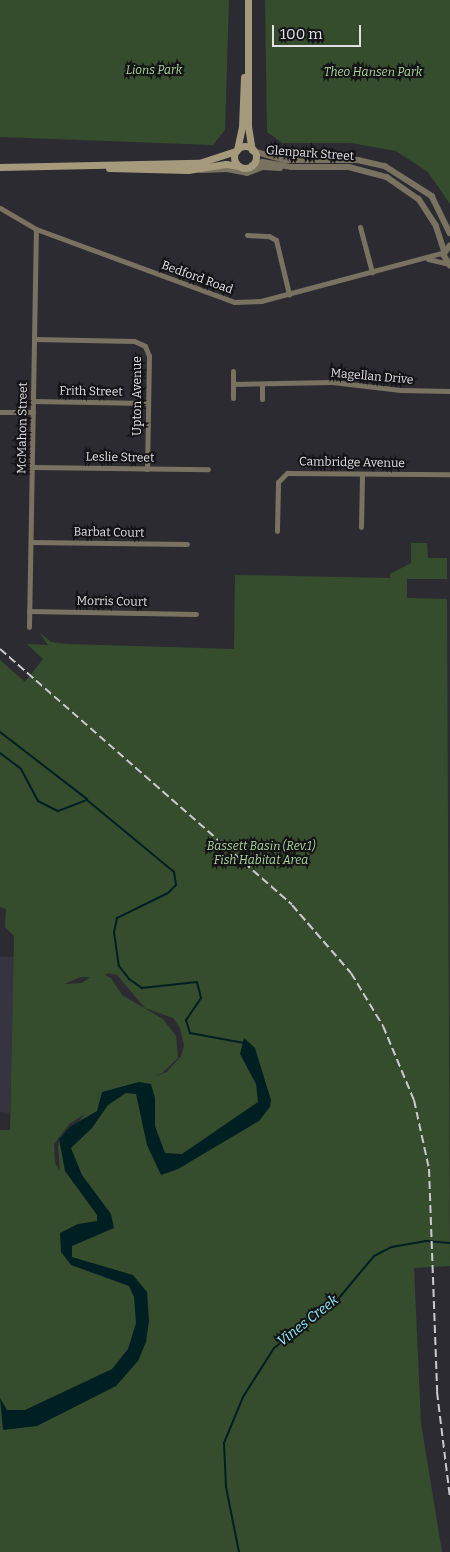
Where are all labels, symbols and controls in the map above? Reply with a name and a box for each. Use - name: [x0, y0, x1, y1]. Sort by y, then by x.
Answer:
- scale bar: [275, 15, 364, 47]
- text: 100 m: [280, 25, 323, 43]
- park label: Lions Park: [126, 64, 182, 78]
- park label: Theo Hansen Park: [324, 66, 422, 80]
- street label: Glenpark Street: [266, 144, 354, 164]
- street label: Bedford Road: [159, 258, 235, 298]
- street label: Upton Avenue: [131, 356, 145, 436]
- street label: Magellan Drive: [330, 366, 414, 388]
- street label: McMahon Street: [15, 382, 31, 474]
- street label: Frith Street: [59, 384, 123, 400]
- street label: Leslie Street: [86, 450, 154, 466]
- street label: Cambridge Avenue: [299, 455, 405, 471]
- street label: Barbat Court: [73, 525, 145, 541]
- street label: Morris Court: [76, 594, 148, 610]
- park label: Bassett Basin (Rev.1) Fish Habitat Area: [207, 840, 315, 868]
- water label: Vines Creek: [274, 1292, 342, 1350]

